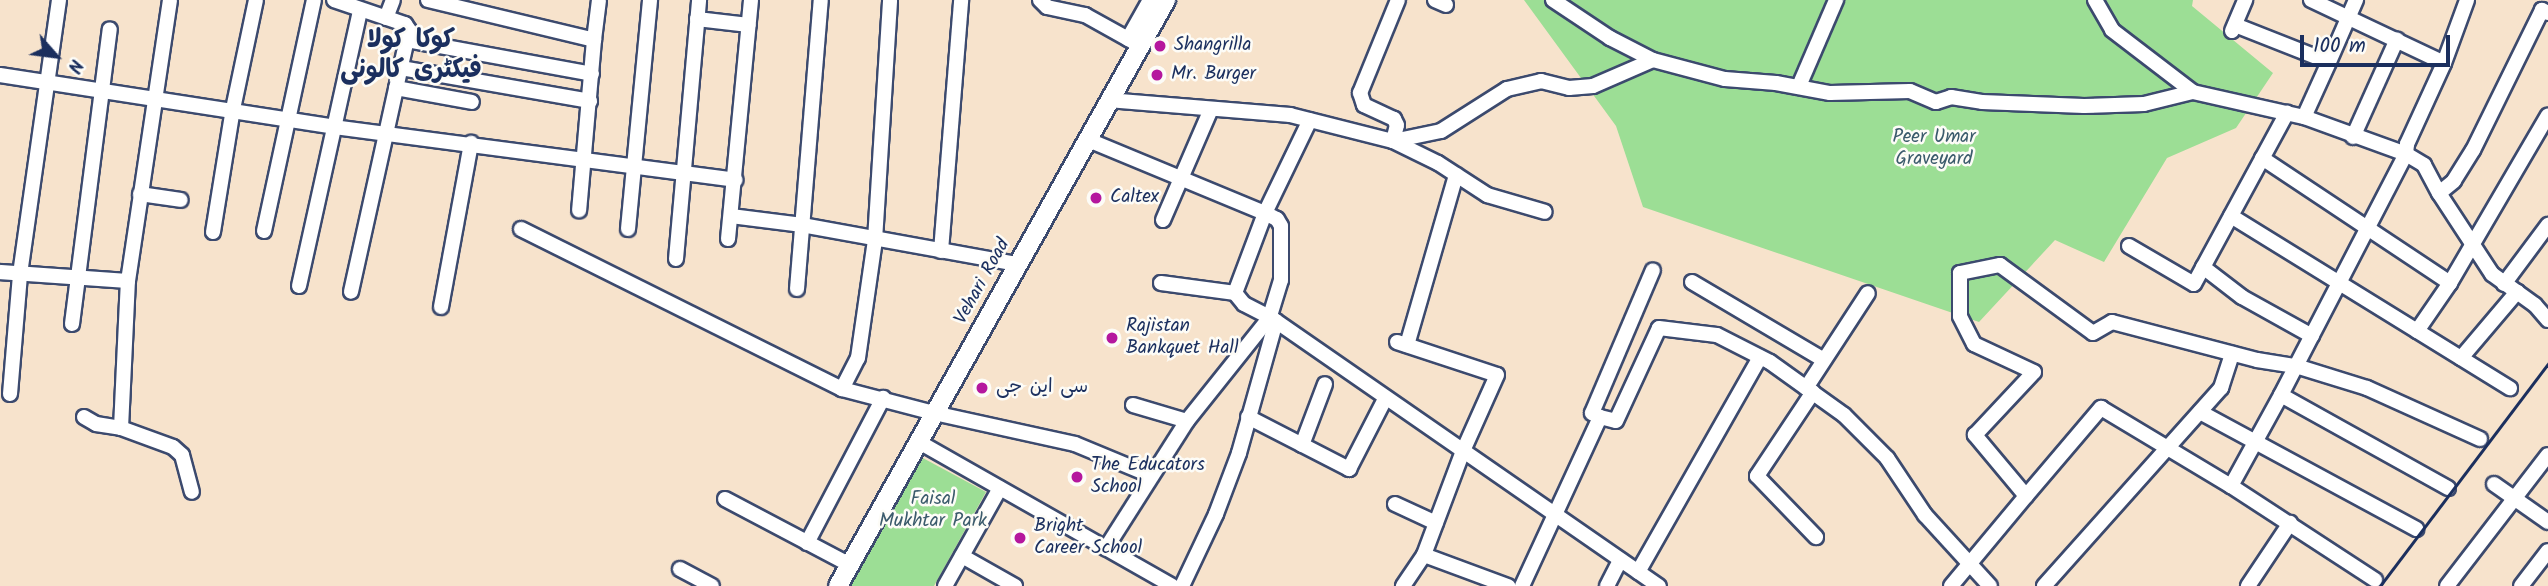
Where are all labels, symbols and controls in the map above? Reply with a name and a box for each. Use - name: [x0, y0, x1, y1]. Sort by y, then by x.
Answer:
- north arrow: [21, 21, 91, 91]
- scale bar: [2303, 21, 2454, 65]
- district label: کوکا کولا فیکٹری کالونی: [340, 25, 482, 86]
- text: 100 m: [2313, 30, 2366, 63]
- place label: Shangrilla: [1174, 35, 1251, 57]
- marker: Shangrilla: [1152, 38, 1168, 54]
- text: N: [58, 54, 91, 78]
- place label: Mr. Burger: [1171, 64, 1256, 86]
- marker: Mr. Burger: [1149, 67, 1165, 83]
- park label: Peer Umar Graveyard: [1892, 127, 1976, 171]
- place label: Caltex: [1110, 187, 1159, 209]
- marker: Caltex: [1088, 190, 1104, 206]
- street label: Vehari Road: [950, 235, 1016, 329]
- place label: Rajistan Bankquet Hall: [1126, 316, 1239, 360]
- marker: Rajistan Bankquet Hall: [1104, 330, 1120, 346]
- place label: سی این جی: [996, 377, 1088, 399]
- marker: سی این جی: [974, 380, 990, 396]
- place label: The Educators School: [1091, 455, 1205, 499]
- marker: The Educators School: [1069, 469, 1085, 485]
- park label: Faisal Mukhtar Park: [879, 489, 987, 533]
- place label: Bright Career School: [1034, 516, 1142, 560]
- marker: Bright Career School: [1012, 530, 1028, 546]

